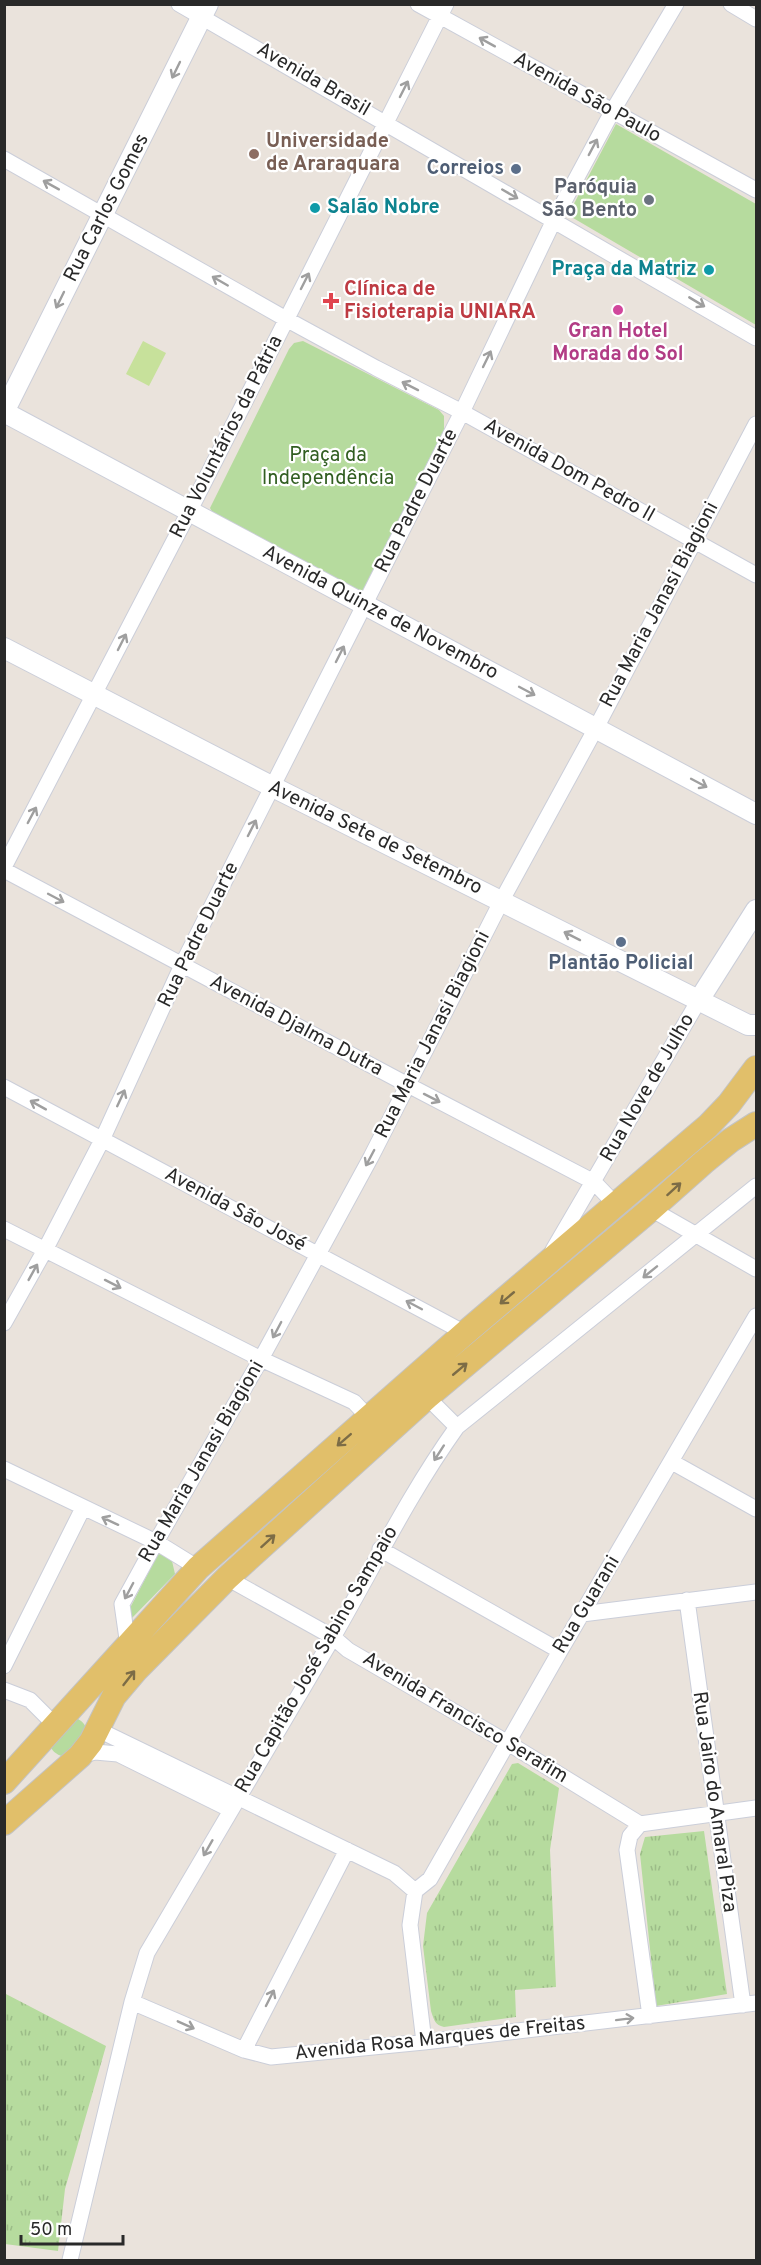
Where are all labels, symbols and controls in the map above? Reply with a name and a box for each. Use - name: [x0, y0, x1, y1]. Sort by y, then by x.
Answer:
- one-way arrow: [479, 36, 496, 48]
- street label: Avenida Brasil: [251, 37, 375, 123]
- street label: Avenida São Paulo: [508, 47, 666, 149]
- one-way arrow: [170, 60, 182, 78]
- one-way arrow: [398, 80, 410, 98]
- street label: Rua Carlos Gomes: [58, 129, 156, 287]
- place label: Universidade de Araraquara: [266, 129, 400, 178]
- one-way arrow: [587, 139, 599, 156]
- marker: Universidade de Araraquara: [247, 147, 261, 161]
- place label: Correios: [426, 156, 504, 182]
- marker: Correios: [509, 162, 523, 176]
- place label: Paróquia São Bento: [542, 175, 637, 224]
- one-way arrow: [43, 179, 60, 191]
- one-way arrow: [501, 188, 518, 200]
- marker: Paróquia São Bento: [642, 193, 656, 207]
- place label: Salão Nobre: [327, 195, 440, 221]
- marker: Salão Nobre: [308, 201, 322, 215]
- place label: Praça da Matriz: [551, 257, 697, 283]
- marker: Praça da Matriz: [702, 263, 716, 277]
- one-way arrow: [300, 273, 312, 291]
- one-way arrow: [212, 275, 229, 287]
- place label: Clínica de Fisioterapia UNIARA: [344, 277, 536, 326]
- one-way arrow: [53, 290, 65, 308]
- marker: Clínica de Fisioterapia UNIARA: [322, 292, 340, 310]
- one-way arrow: [688, 297, 705, 309]
- marker: Gran Hotel Morada do Sol: [611, 303, 625, 317]
- place label: Gran Hotel Morada do Sol: [552, 319, 684, 368]
- street label: Rua Voluntários da Pátria: [165, 331, 289, 543]
- one-way arrow: [482, 351, 494, 369]
- one-way arrow: [401, 379, 419, 391]
- street label: Avenida Dom Pedro II: [479, 413, 659, 529]
- street label: Rua Padre Duarte: [369, 424, 465, 578]
- park label: Praça da Independência: [262, 443, 394, 492]
- street label: Rua Maria Janasi Biagioni: [595, 498, 725, 712]
- street label: Avenida Quinze de Novembro: [258, 540, 502, 686]
- one-way arrow: [116, 634, 128, 651]
- one-way arrow: [334, 645, 346, 663]
- one-way arrow: [518, 686, 536, 697]
- street label: Avenida Sete de Setembro: [264, 775, 486, 901]
- one-way arrow: [690, 778, 708, 789]
- one-way arrow: [26, 806, 38, 824]
- one-way arrow: [246, 820, 258, 838]
- street label: Rua Padre Duarte: [153, 858, 245, 1012]
- one-way arrow: [47, 892, 64, 904]
- street label: Rua Maria Janasi Biagioni: [369, 927, 497, 1143]
- one-way arrow: [563, 929, 581, 941]
- marker: Plantão Policial: [614, 935, 628, 949]
- place label: Plantão Policial: [548, 951, 694, 977]
- street label: Avenida Djalma Dutra: [205, 969, 387, 1083]
- street label: Rua Nove de Julho: [595, 1009, 701, 1167]
- one-way arrow: [116, 1090, 128, 1108]
- one-way arrow: [423, 1092, 440, 1104]
- one-way arrow: [30, 1099, 47, 1111]
- one-way arrow: [364, 1149, 375, 1167]
- street label: Avenida São José: [160, 1162, 310, 1258]
- one-way arrow: [666, 1182, 681, 1196]
- one-way arrow: [27, 1264, 39, 1281]
- one-way arrow: [642, 1265, 658, 1278]
- one-way arrow: [103, 1279, 121, 1290]
- one-way arrow: [500, 1291, 515, 1305]
- one-way arrow: [406, 1299, 423, 1311]
- one-way arrow: [271, 1320, 282, 1338]
- street label: Rua Maria Janasi Biagioni: [133, 1356, 271, 1568]
- one-way arrow: [452, 1362, 467, 1376]
- one-way arrow: [337, 1433, 352, 1447]
- one-way arrow: [433, 1444, 445, 1461]
- one-way arrow: [101, 1514, 119, 1526]
- street label: Rua Capitão José Sabino Sampaio: [230, 1522, 404, 1798]
- one-way arrow: [260, 1534, 275, 1548]
- street label: Rua Guarani: [548, 1551, 626, 1659]
- one-way arrow: [123, 1581, 134, 1599]
- street label: Avenida Francisco Serafim: [357, 1646, 573, 1790]
- one-way arrow: [123, 1670, 136, 1686]
- street label: Rua Jairo do Amaral Piza: [686, 1690, 742, 1914]
- one-way arrow: [202, 1839, 214, 1856]
- one-way arrow: [265, 1990, 277, 2008]
- street label: Avenida Rosa Marques de Freitas: [293, 2011, 587, 2067]
- one-way arrow: [615, 2013, 634, 2024]
- one-way arrow: [177, 2021, 195, 2032]
- scale bar: [21, 2208, 123, 2246]
- text: 50 m: [30, 2219, 72, 2242]

